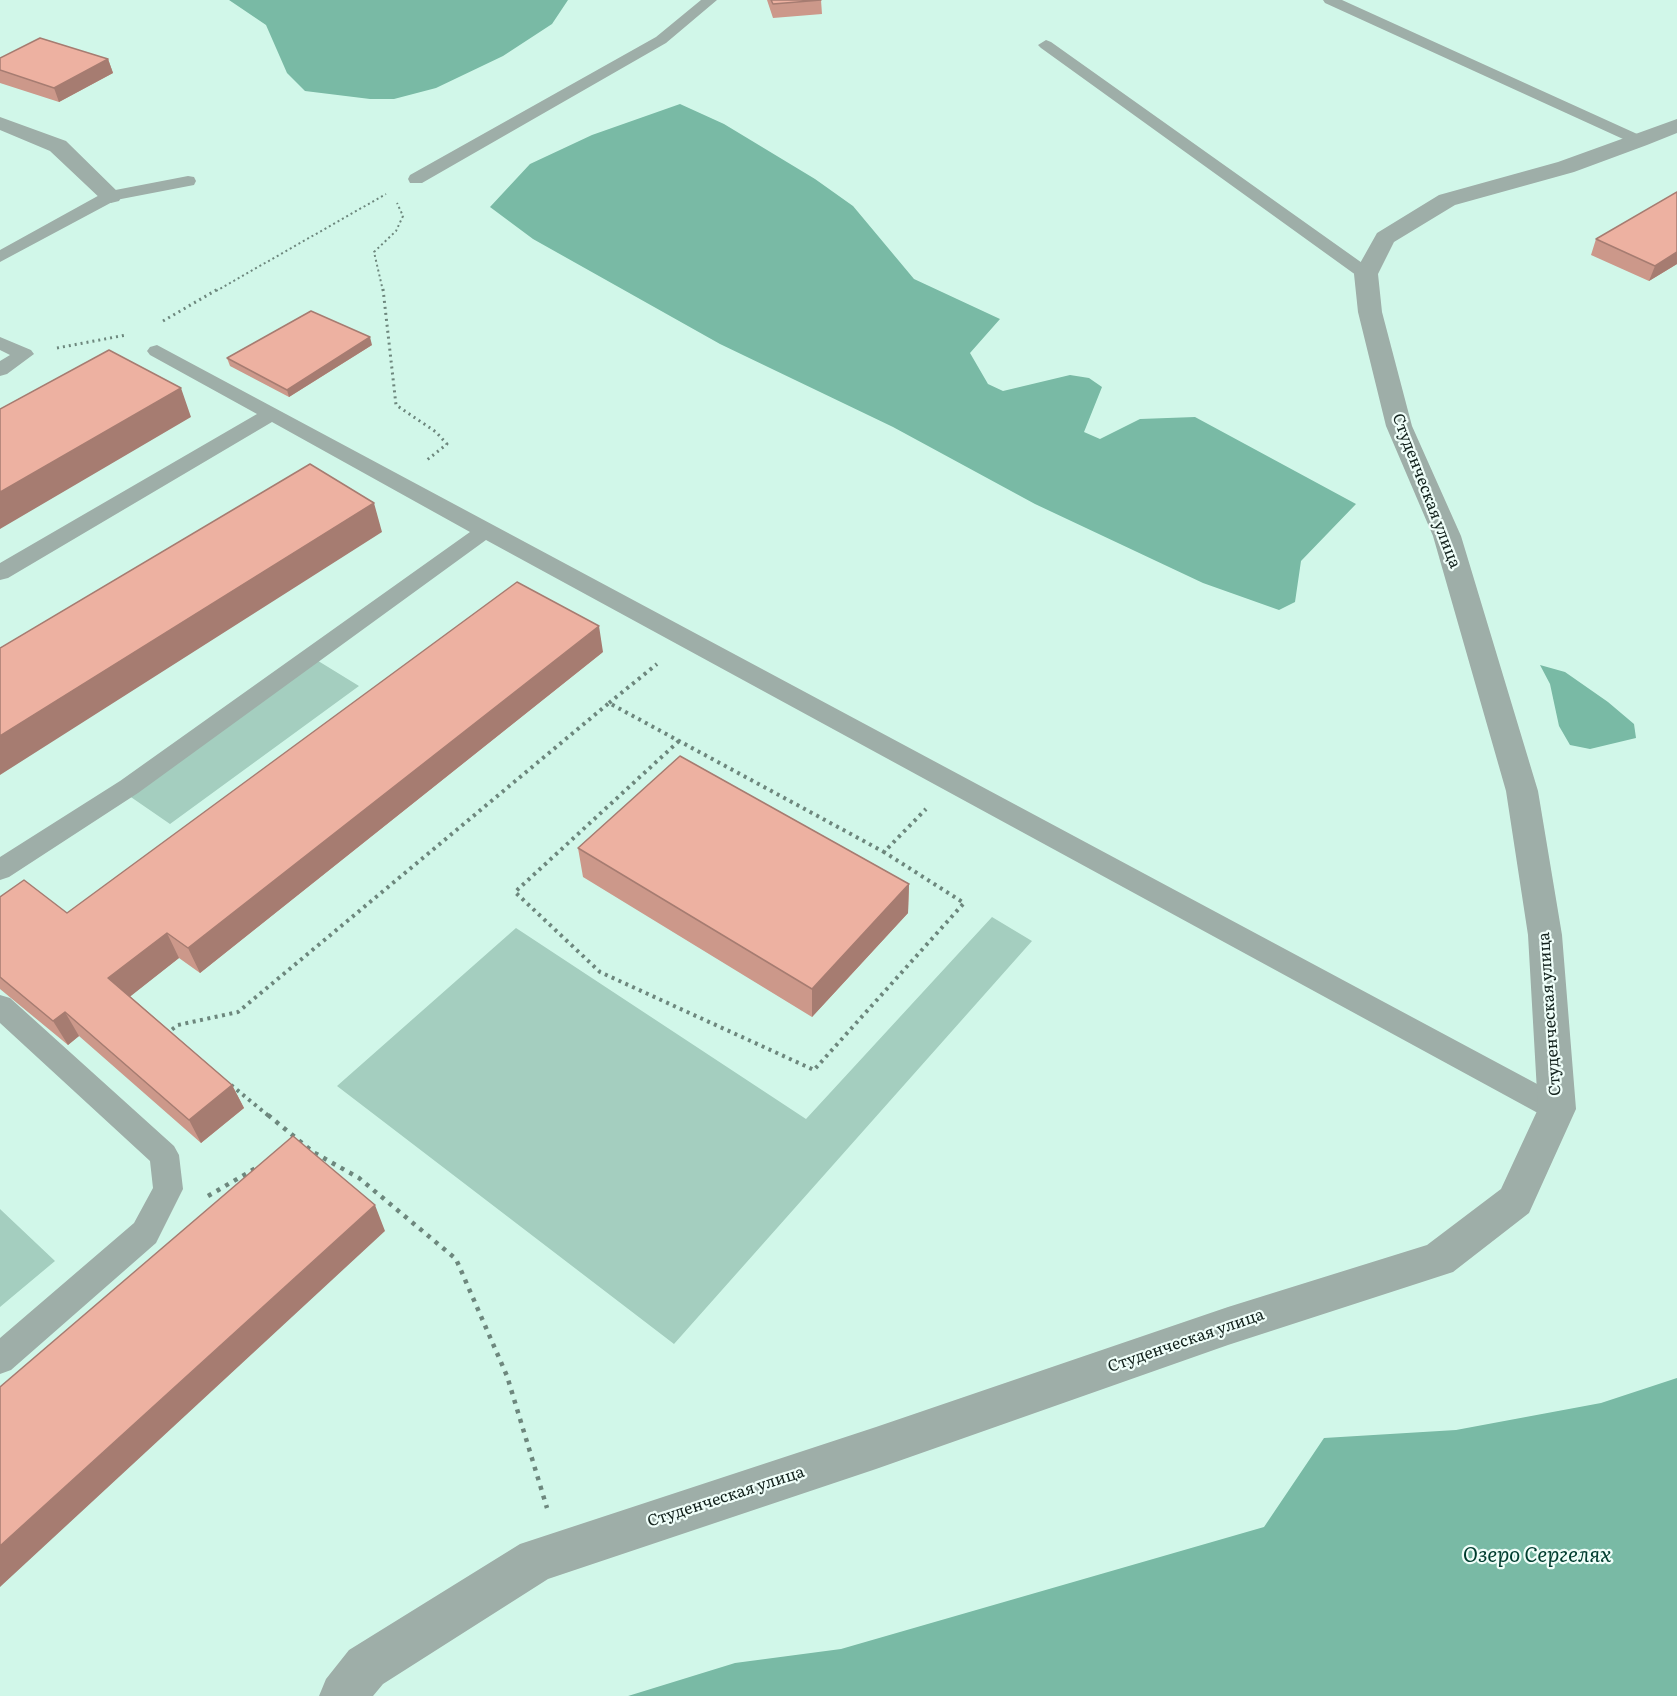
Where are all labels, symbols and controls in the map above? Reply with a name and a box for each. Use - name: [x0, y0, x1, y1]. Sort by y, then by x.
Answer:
- street label: Студенческая улица: [1388, 411, 1464, 571]
- street label: Студенческая улица: [1535, 932, 1565, 1096]
- street label: Студенческая улица: [1105, 1305, 1267, 1377]
- street label: Студенческая улица: [645, 1463, 807, 1531]
- water label: Озеро Сергелях: [1463, 1543, 1611, 1569]

